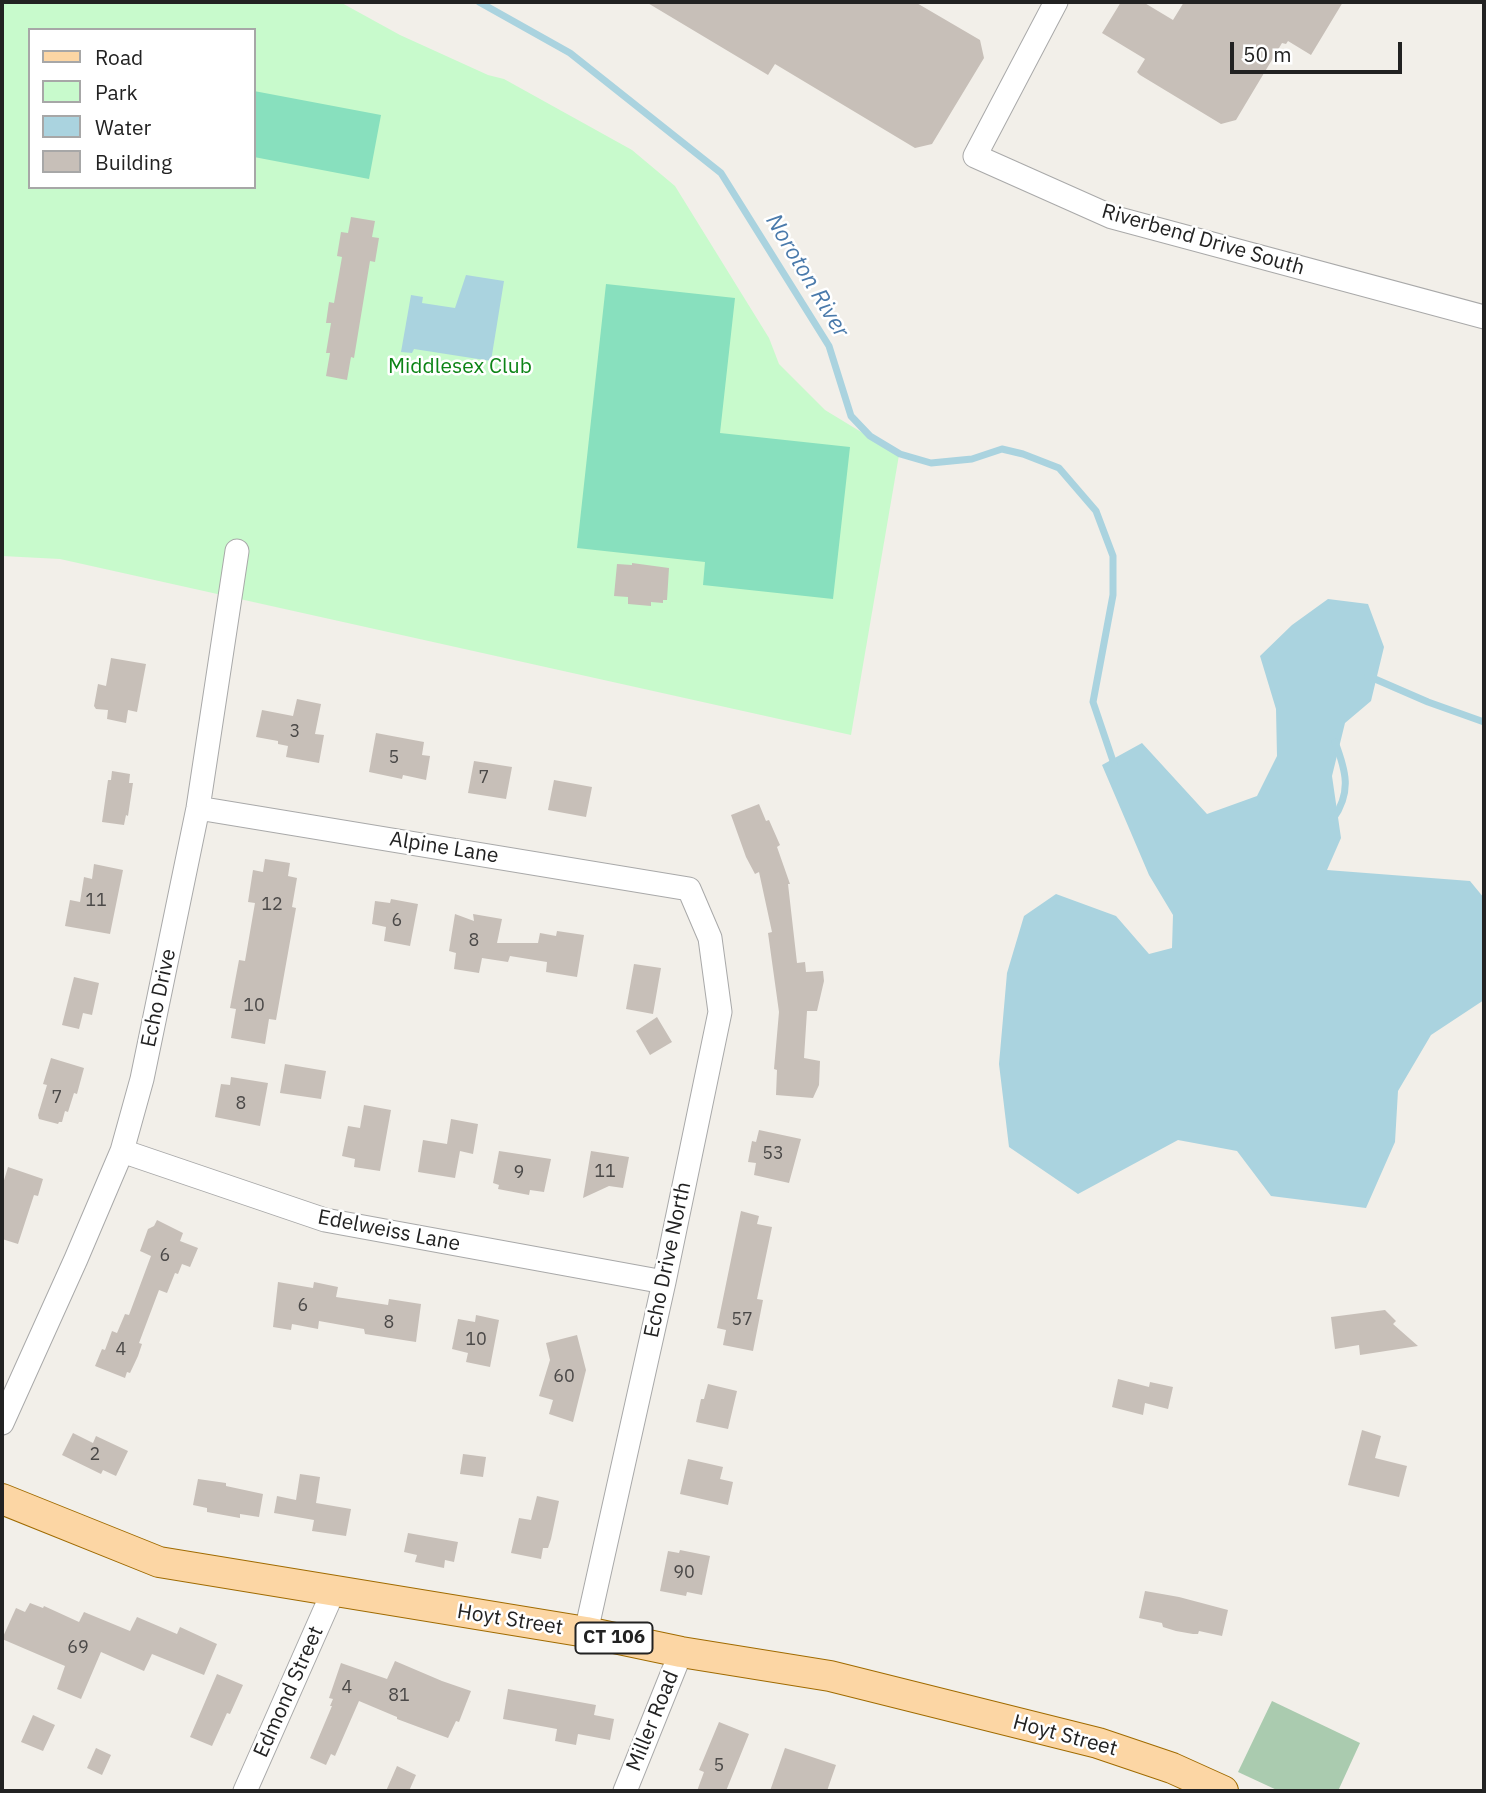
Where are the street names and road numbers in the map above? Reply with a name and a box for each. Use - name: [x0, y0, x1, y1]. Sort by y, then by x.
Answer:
- street label: Riverbend Drive South: [1099, 199, 1307, 281]
- street label: Alpine Lane: [388, 827, 500, 869]
- street label: Echo Drive: [136, 946, 182, 1050]
- street label: Echo Drive North: [639, 1180, 697, 1340]
- street label: Edelweiss Lane: [316, 1205, 462, 1257]
- street label: Hoyt Street: [455, 1599, 565, 1641]
- street label: Edmond Street: [249, 1622, 329, 1762]
- road number: CT 106: [576, 1622, 652, 1654]
- street label: Miller Road: [621, 1667, 685, 1775]
- street label: Hoyt Street: [1010, 1710, 1120, 1762]

